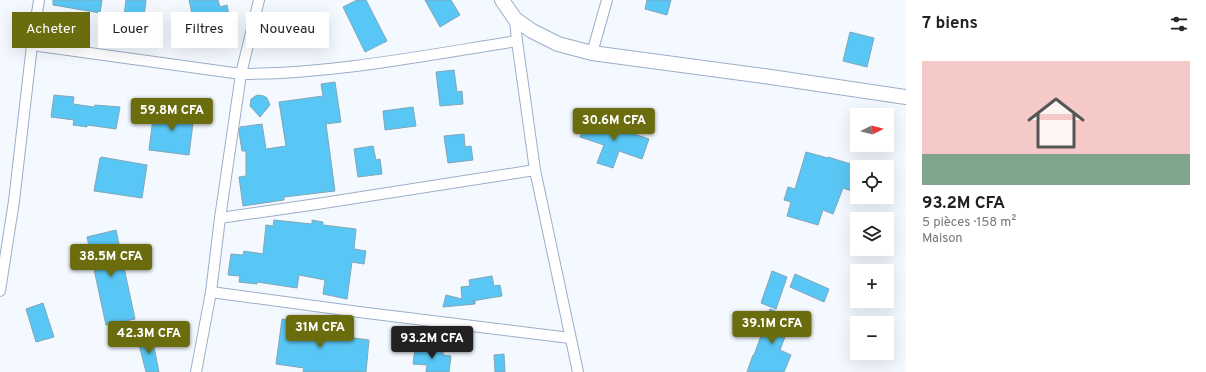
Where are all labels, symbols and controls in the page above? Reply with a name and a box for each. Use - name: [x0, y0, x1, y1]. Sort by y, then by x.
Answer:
- chip: Acheter: [12, 12, 90, 48]
- chip: Louer: [98, 12, 163, 48]
- chip: Filtres: [171, 12, 238, 48]
- chip: Nouveau: [246, 12, 329, 48]
- text: 7 biens: [922, 13, 978, 35]
- icon: filters: [1168, 13, 1190, 35]
- icon: home: [1020, 87, 1092, 159]
- pin: 59.8M CFA: [126, 98, 218, 132]
- text: 59.8M CFA: [140, 103, 204, 119]
- pin: 30.6M CFA: [568, 108, 660, 142]
- north arrow: [850, 108, 894, 152]
- map controls: [850, 108, 894, 360]
- text: 30.6M CFA: [582, 113, 646, 129]
- button: locate: [850, 160, 894, 204]
- text: 93.2M CFA: [922, 193, 1005, 215]
- button: layers: [850, 212, 894, 256]
- text: 5 pièces · 158 m²: [922, 215, 1016, 231]
- text: Maison: [922, 231, 963, 247]
- pin: 38.5M CFA: [65, 244, 157, 278]
- text: 38.5M CFA: [79, 249, 143, 265]
- button: +: [850, 264, 894, 308]
- pin: 39.1M CFA: [726, 311, 818, 345]
- pin: 31M CFA: [283, 315, 357, 349]
- text: 39.1M CFA: [741, 316, 803, 332]
- button: −: [850, 316, 894, 360]
- text: 31M CFA: [295, 320, 345, 336]
- pin: 42.3M CFA: [103, 321, 195, 355]
- text: 42.3M CFA: [117, 326, 181, 342]
- pin: 93.2M CFA: [386, 326, 478, 360]
- text: 93.2M CFA: [400, 331, 464, 347]

